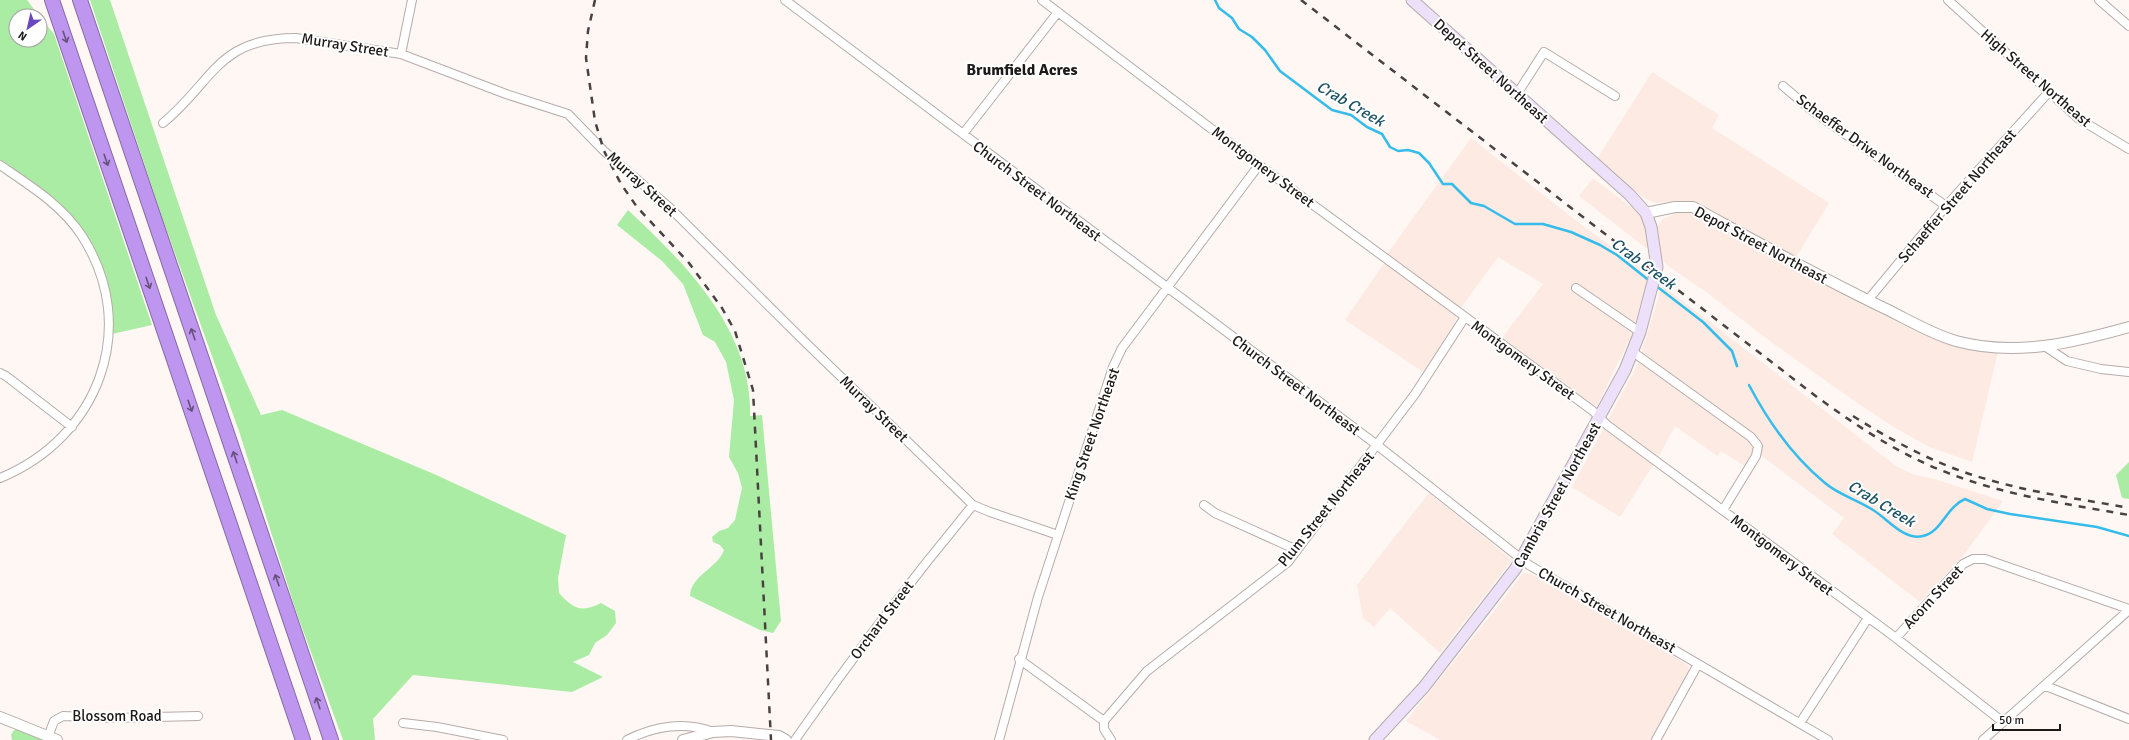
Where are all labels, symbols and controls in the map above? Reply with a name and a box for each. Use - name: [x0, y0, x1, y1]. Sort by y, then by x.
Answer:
- north arrow: [8, 8, 48, 48]
- street label: Depot Street Northeast: [1430, 15, 1552, 127]
- street label: High Street Northeast: [1977, 25, 2095, 131]
- text: N: [16, 28, 29, 43]
- street label: Murray Street: [300, 29, 390, 61]
- one-way arrow: [61, 31, 69, 43]
- district label: Brumfield Acres: [966, 60, 1078, 80]
- water label: Crab Creek: [1313, 76, 1390, 132]
- street label: Schaeffer Drive Northeast: [1793, 90, 1937, 202]
- street label: Montgomery Street: [1208, 123, 1318, 211]
- street label: Schaeffer Street Northeast: [1894, 126, 2020, 266]
- street label: Church Street Northeast: [969, 137, 1105, 245]
- street label: Murray Street: [603, 148, 681, 220]
- one-way arrow: [103, 154, 111, 166]
- street label: Depot Street Northeast: [1691, 202, 1831, 288]
- water label: Crab Creek: [1607, 234, 1681, 295]
- one-way arrow: [145, 277, 152, 290]
- street label: Montgomery Street: [1468, 316, 1578, 404]
- one-way arrow: [189, 328, 197, 340]
- street label: Church Street Northeast: [1228, 331, 1364, 439]
- street label: King Street Northeast: [1061, 365, 1123, 503]
- street label: Murray Street: [836, 372, 912, 446]
- one-way arrow: [187, 400, 194, 413]
- street label: Cambria Street Northeast: [1509, 419, 1605, 571]
- street label: Plum Street Northeast: [1274, 448, 1378, 570]
- one-way arrow: [231, 450, 238, 463]
- water label: Crab Creek: [1844, 476, 1920, 533]
- street label: Montgomery Street: [1727, 511, 1837, 599]
- street label: Acorn Street: [1899, 562, 1967, 632]
- street label: Church Street Northeast: [1535, 563, 1679, 657]
- one-way arrow: [273, 574, 280, 587]
- street label: Orchard Street: [847, 577, 917, 663]
- one-way arrow: [314, 697, 322, 709]
- scale bar: [1993, 706, 2060, 732]
- street label: Blossom Road: [72, 707, 162, 725]
- text: 50 m: [1999, 713, 2024, 728]

